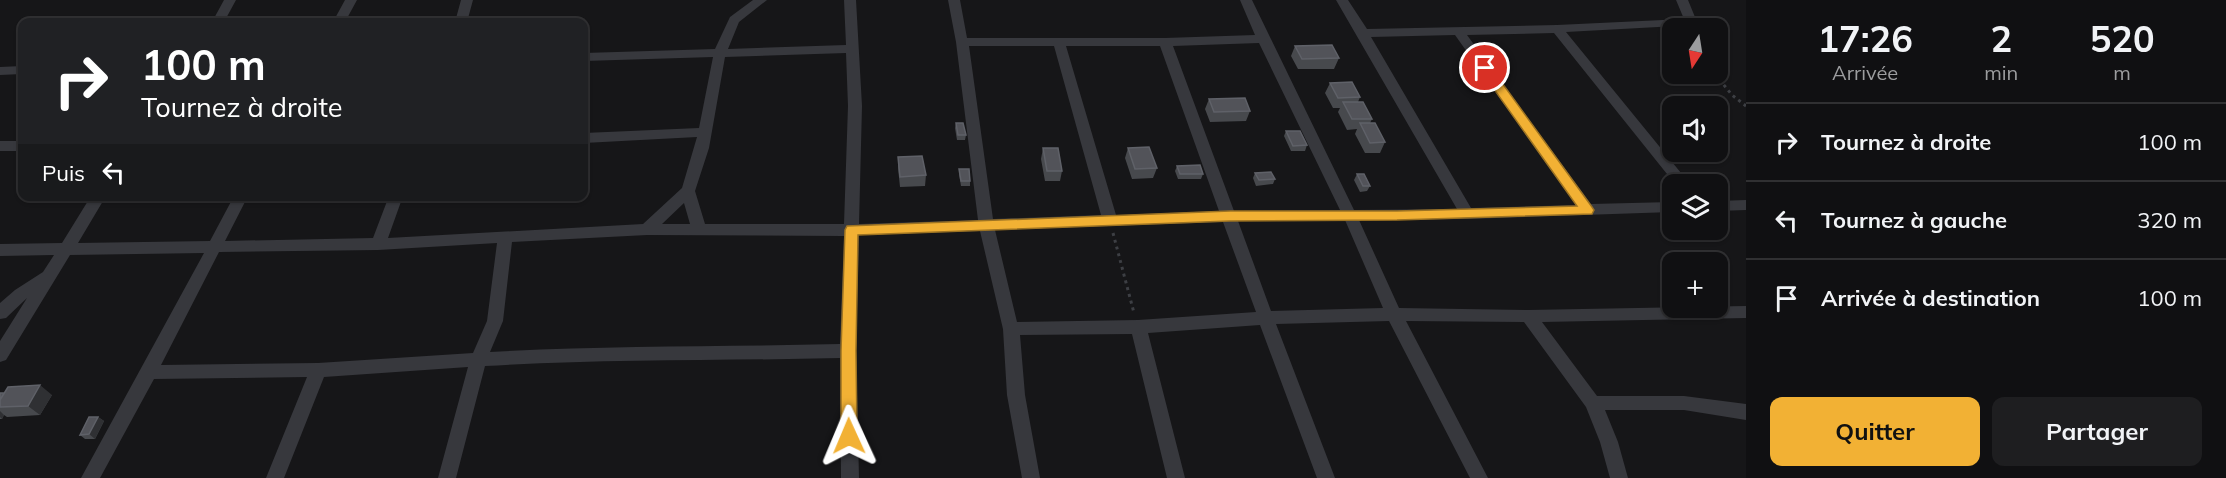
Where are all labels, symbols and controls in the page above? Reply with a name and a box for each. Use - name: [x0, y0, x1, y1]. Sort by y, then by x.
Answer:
- text: 17:26: [1817, 16, 1913, 61]
- text: 2: [1990, 16, 2012, 61]
- text: 520: [2090, 16, 2155, 61]
- north arrow: [1662, 18, 1728, 84]
- map controls: [1662, 18, 1728, 318]
- text: 100 m: [141, 38, 266, 91]
- icon: right: [42, 42, 120, 120]
- pin: [1459, 42, 1510, 93]
- icon: arrive: [1468, 51, 1501, 84]
- text: Arrivée: [1832, 60, 1898, 85]
- text: min: [1984, 60, 2018, 85]
- text: m: [2113, 60, 2131, 85]
- text: Tournez à droite: [141, 90, 342, 124]
- button: sound: [1662, 96, 1728, 162]
- icon: right: [1770, 126, 1803, 159]
- text: Tournez à droite: [1821, 128, 1991, 156]
- text: 100 m: [2137, 128, 2202, 156]
- icon: left: [97, 156, 130, 189]
- text: Puis: [42, 159, 85, 187]
- button: layers: [1662, 174, 1728, 240]
- icon: left: [1770, 204, 1803, 237]
- text: Tournez à gauche: [1821, 206, 2007, 234]
- text: 320 m: [2137, 206, 2202, 234]
- button: +: [1662, 252, 1728, 318]
- icon: arrive: [1770, 282, 1803, 315]
- text: Arrivée à destination: [1821, 284, 2040, 312]
- text: 100 m: [2137, 284, 2202, 312]
- button: Quitter: [1770, 397, 1980, 466]
- button: Partager: [1992, 397, 2202, 466]
- position arrow: [817, 404, 881, 468]

